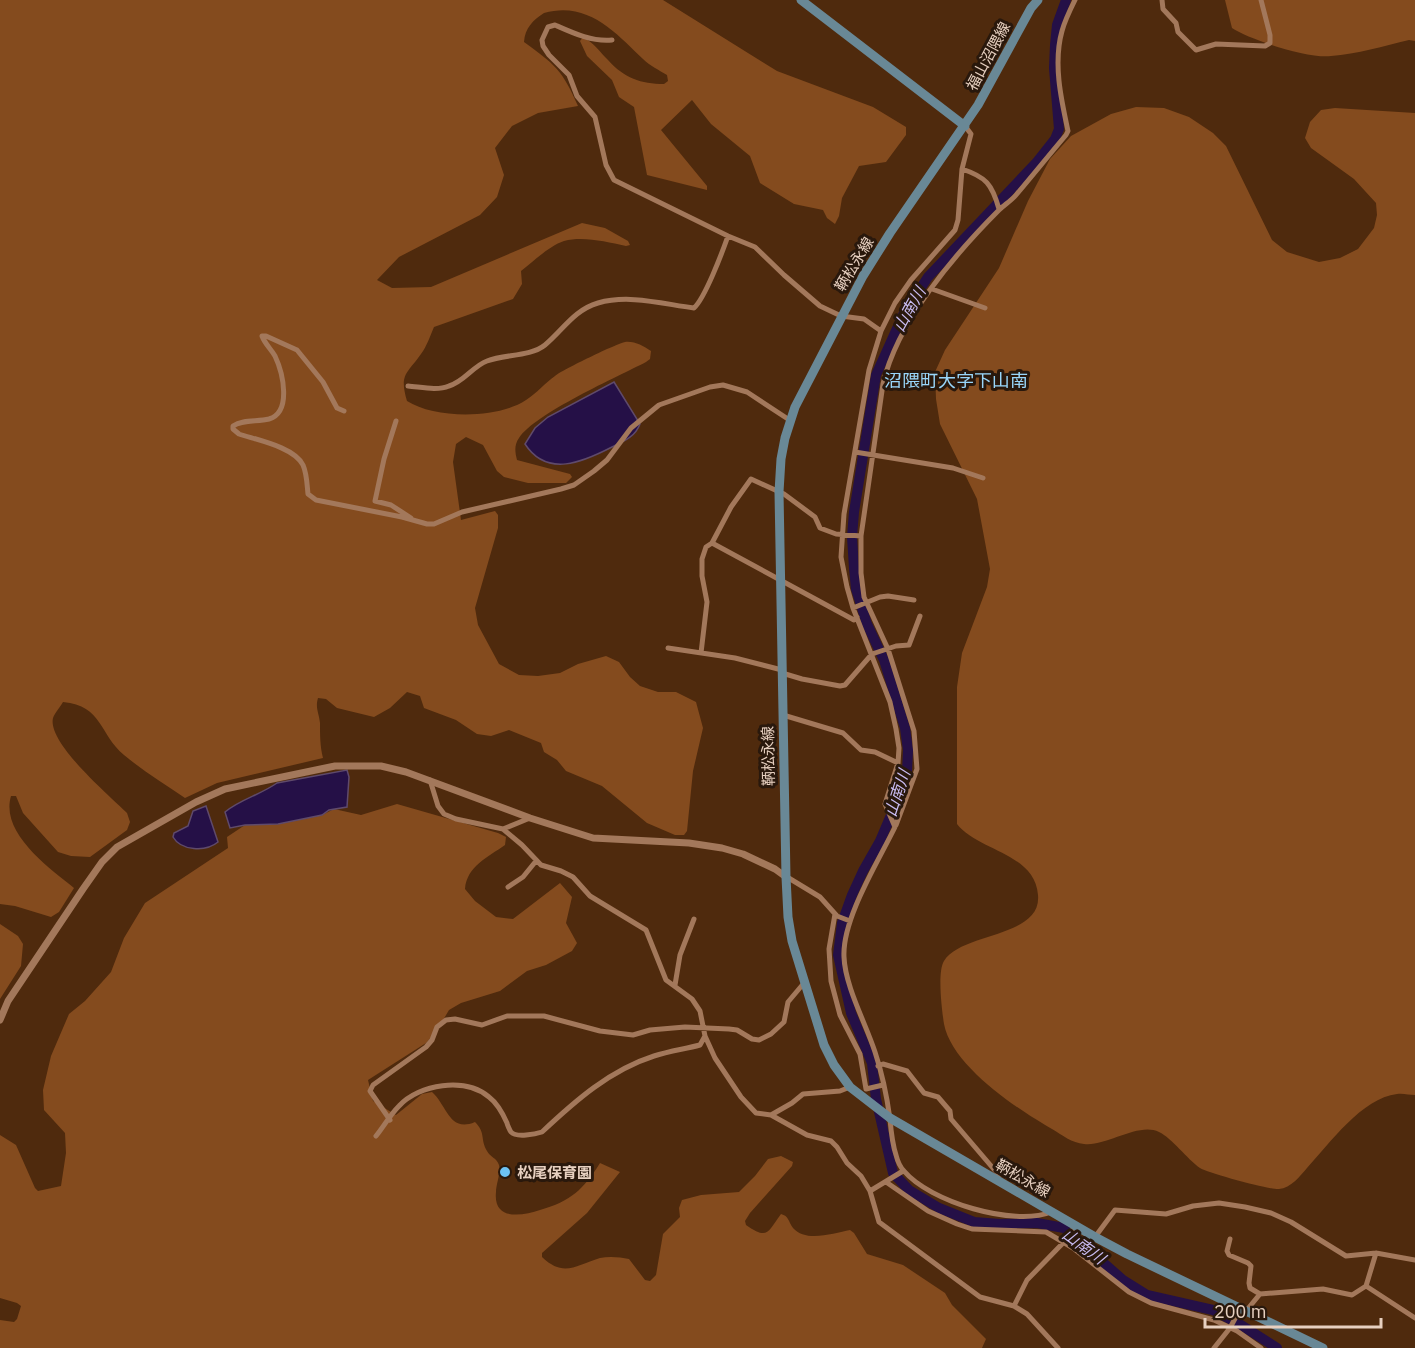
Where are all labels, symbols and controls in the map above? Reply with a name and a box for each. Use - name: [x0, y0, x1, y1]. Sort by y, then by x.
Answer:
- street label: 福山沼隈線: [962, 18, 1014, 94]
- street label: 鞆松永線: [830, 233, 878, 295]
- water label: 山南川: [889, 281, 930, 335]
- district label: 沼隈町大字下山南: [884, 369, 1028, 392]
- street label: 鞆松永線: [758, 726, 778, 786]
- water label: 山南川: [880, 765, 915, 819]
- street label: 鞆松永線: [992, 1155, 1054, 1201]
- place label: 松尾保育園: [517, 1163, 592, 1182]
- marker: 松尾保育園: [498, 1165, 512, 1179]
- water label: 山南川: [1059, 1224, 1111, 1269]
- scale bar: [1205, 1291, 1380, 1329]
- text: 200 m: [1214, 1300, 1266, 1323]

